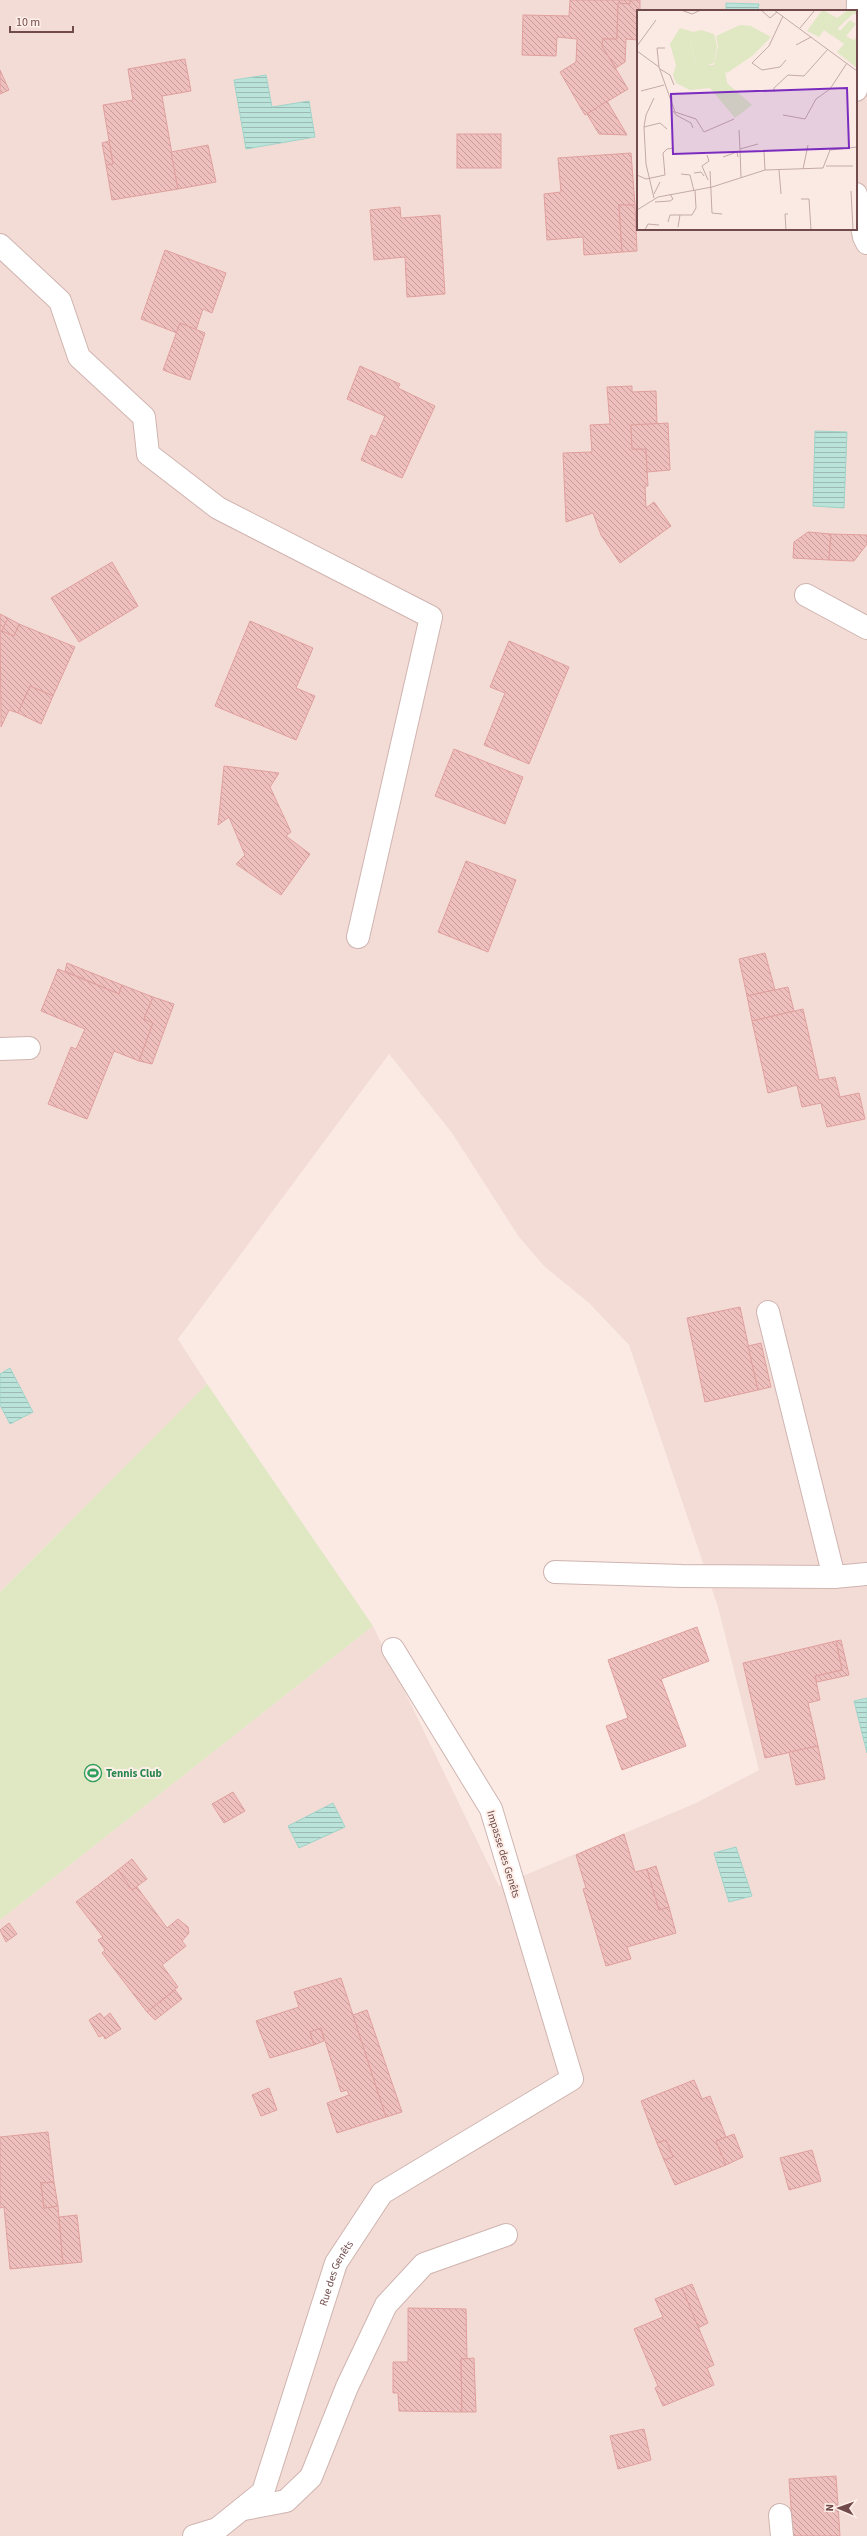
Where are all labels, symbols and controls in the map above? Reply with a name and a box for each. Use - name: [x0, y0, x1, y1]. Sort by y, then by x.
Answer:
- scale bar: [10, 8, 73, 34]
- inset map: [637, 10, 857, 230]
- text: 10 m: [16, 14, 40, 31]
- sports icon: Tennis Club: [83, 1763, 103, 1783]
- place label: Tennis Club: [106, 1766, 162, 1781]
- street label: Impasse des Genêts: [483, 1809, 524, 1900]
- street label: Rue des Genêts: [316, 2237, 357, 2308]
- north arrow: [819, 2488, 859, 2528]
- text: N: [822, 2504, 837, 2512]

